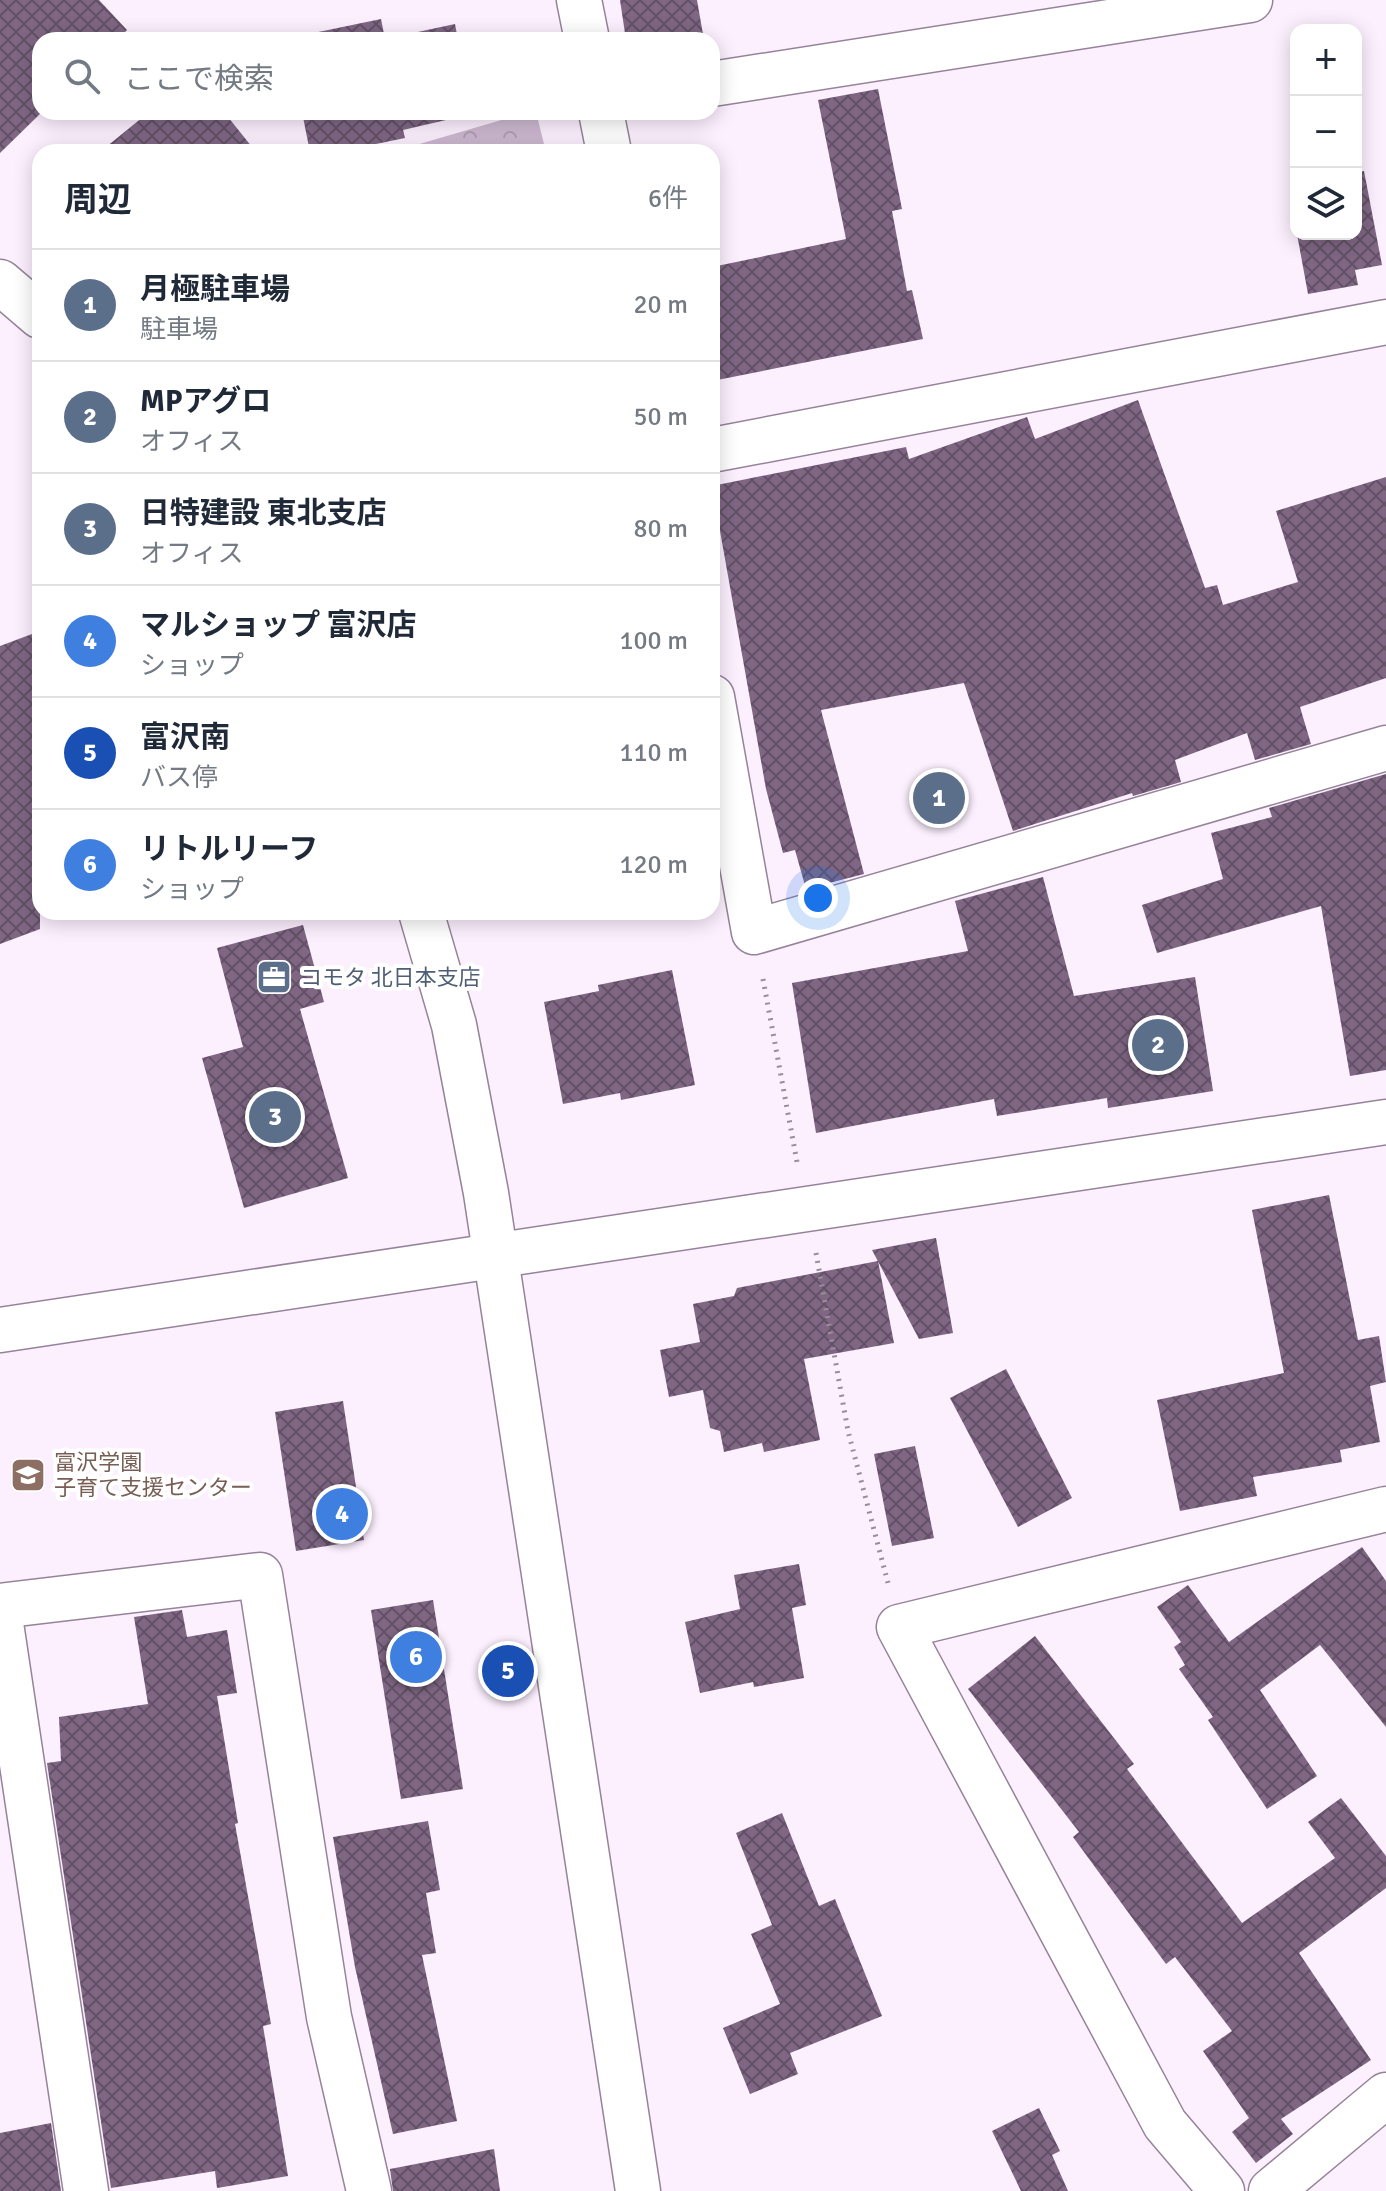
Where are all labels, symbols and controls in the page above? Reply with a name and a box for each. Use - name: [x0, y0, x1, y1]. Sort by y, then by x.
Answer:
- map controls: [1290, 24, 1362, 240]
- button: +: [1290, 24, 1362, 96]
- search box: [32, 32, 720, 120]
- icon: search: [60, 54, 104, 98]
- text: ここで検索: [124, 61, 274, 98]
- button: −: [1290, 96, 1362, 168]
- button: layers: [1290, 168, 1362, 240]
- text: 周辺: [64, 179, 132, 221]
- text: 6件: [648, 183, 688, 215]
- text: 月極駐車場: [140, 271, 290, 308]
- text: 1: [83, 289, 97, 321]
- text: 20 m: [633, 289, 688, 321]
- text: 駐車場: [140, 314, 218, 346]
- text: MPアグロ: [140, 383, 271, 420]
- text: 2: [83, 401, 97, 433]
- text: 50 m: [633, 401, 688, 433]
- text: オフィス: [140, 426, 243, 458]
- text: 日特建設 東北支店: [140, 495, 387, 532]
- text: 3: [83, 513, 97, 545]
- text: 80 m: [633, 513, 688, 545]
- text: オフィス: [140, 538, 243, 570]
- text: マルショップ 富沢店: [140, 607, 417, 644]
- text: 4: [83, 625, 97, 657]
- text: 100 m: [619, 625, 688, 657]
- text: ショップ: [140, 650, 244, 682]
- text: 富沢南: [140, 719, 230, 756]
- text: 5: [83, 737, 97, 769]
- text: 110 m: [619, 737, 688, 769]
- text: バス停: [140, 762, 218, 794]
- pin: 1: [913, 768, 965, 828]
- text: リトルリーフ: [140, 831, 318, 868]
- text: 6: [83, 849, 97, 881]
- text: 120 m: [619, 849, 688, 881]
- text: ショップ: [140, 874, 244, 906]
- your location: [798, 878, 838, 918]
- office icon: コモタ 北日本支店: [255, 958, 293, 996]
- place label: コモタ 北日本支店: [300, 964, 481, 991]
- pin: 2: [1132, 1015, 1184, 1075]
- pin: 3: [249, 1087, 301, 1147]
- place label: 富沢学園 子育て支援センター: [54, 1449, 252, 1501]
- school or university icon: 富沢学園 子育て支援センター: [9, 1456, 47, 1494]
- pin: 4: [316, 1484, 368, 1544]
- pin: 6: [390, 1627, 442, 1687]
- pin: 5: [482, 1641, 534, 1701]

